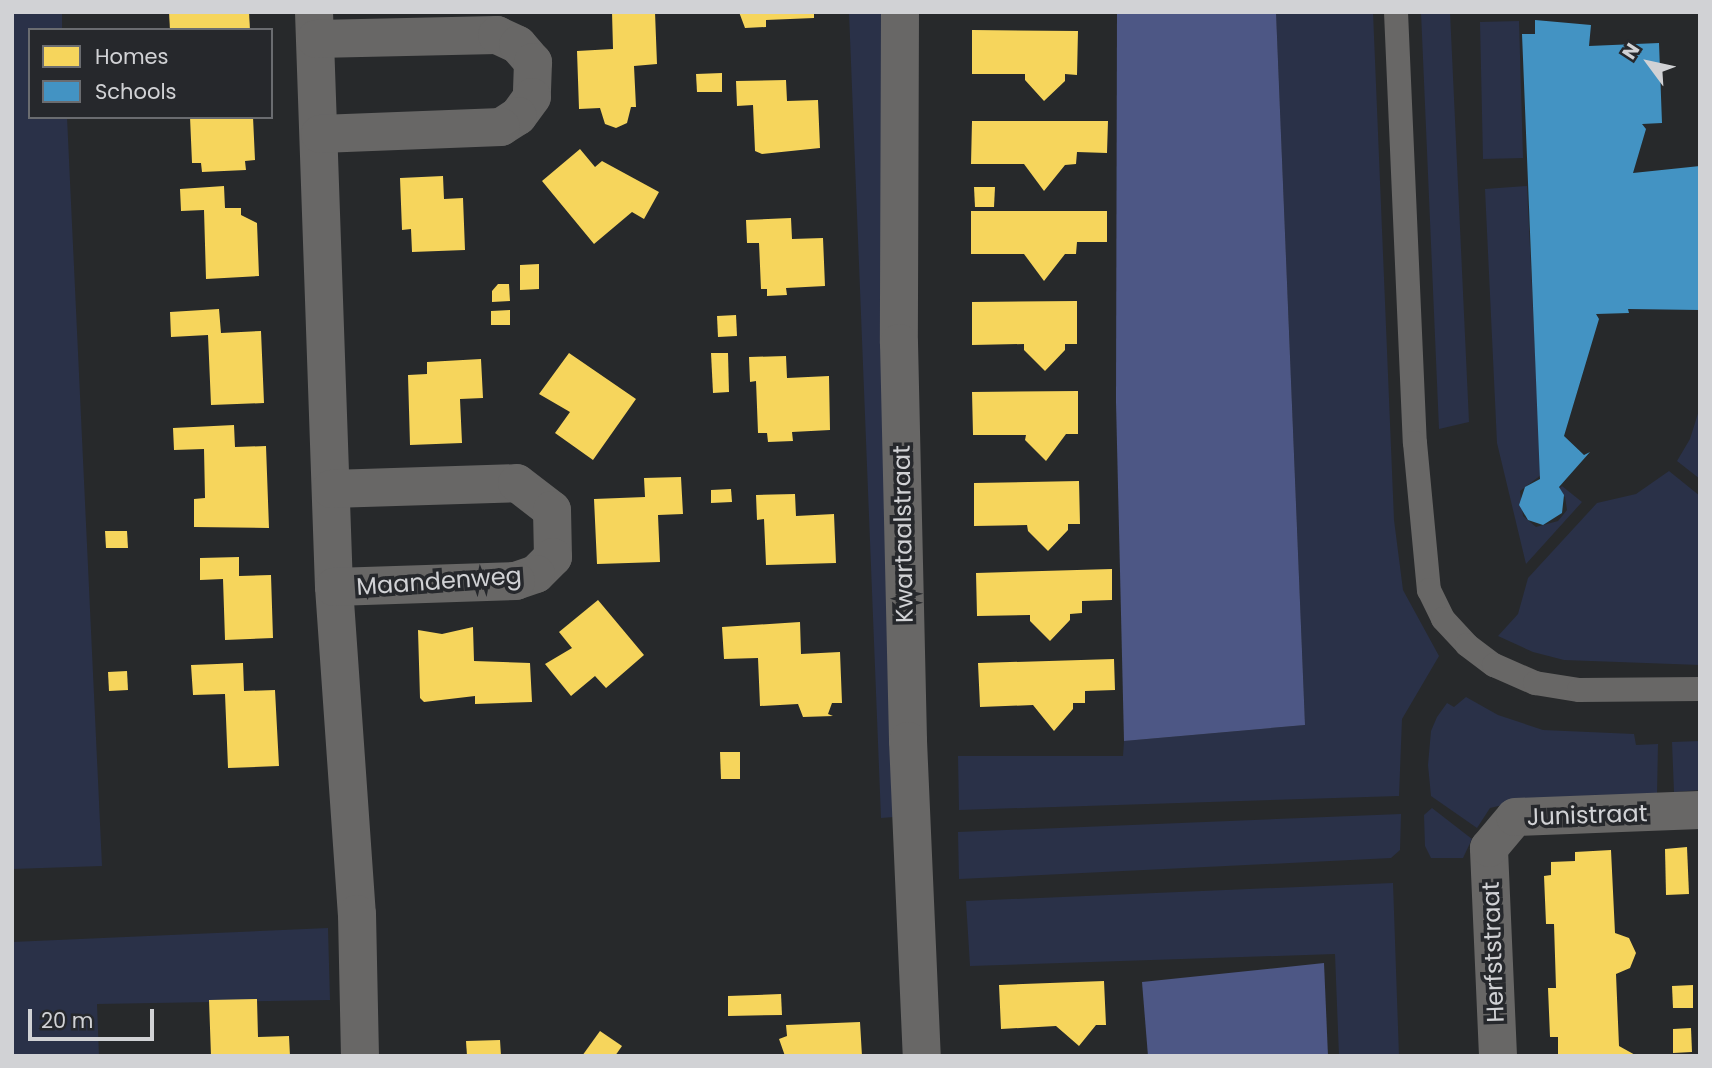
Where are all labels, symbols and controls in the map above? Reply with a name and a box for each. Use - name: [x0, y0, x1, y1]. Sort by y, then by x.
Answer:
- legend: [28, 28, 273, 119]
- north arrow: [1614, 28, 1684, 98]
- text: N: [1616, 38, 1646, 65]
- text: Homes: [95, 42, 169, 71]
- text: Schools: [95, 77, 177, 106]
- street label: Kwartaalstraat: [887, 445, 919, 623]
- street label: Maandenweg: [355, 561, 523, 601]
- street label: Junistraat: [1526, 799, 1648, 831]
- street label: Herfststraat: [1476, 881, 1510, 1023]
- scale bar: [32, 995, 158, 1038]
- text: 20 m: [41, 1006, 94, 1035]

